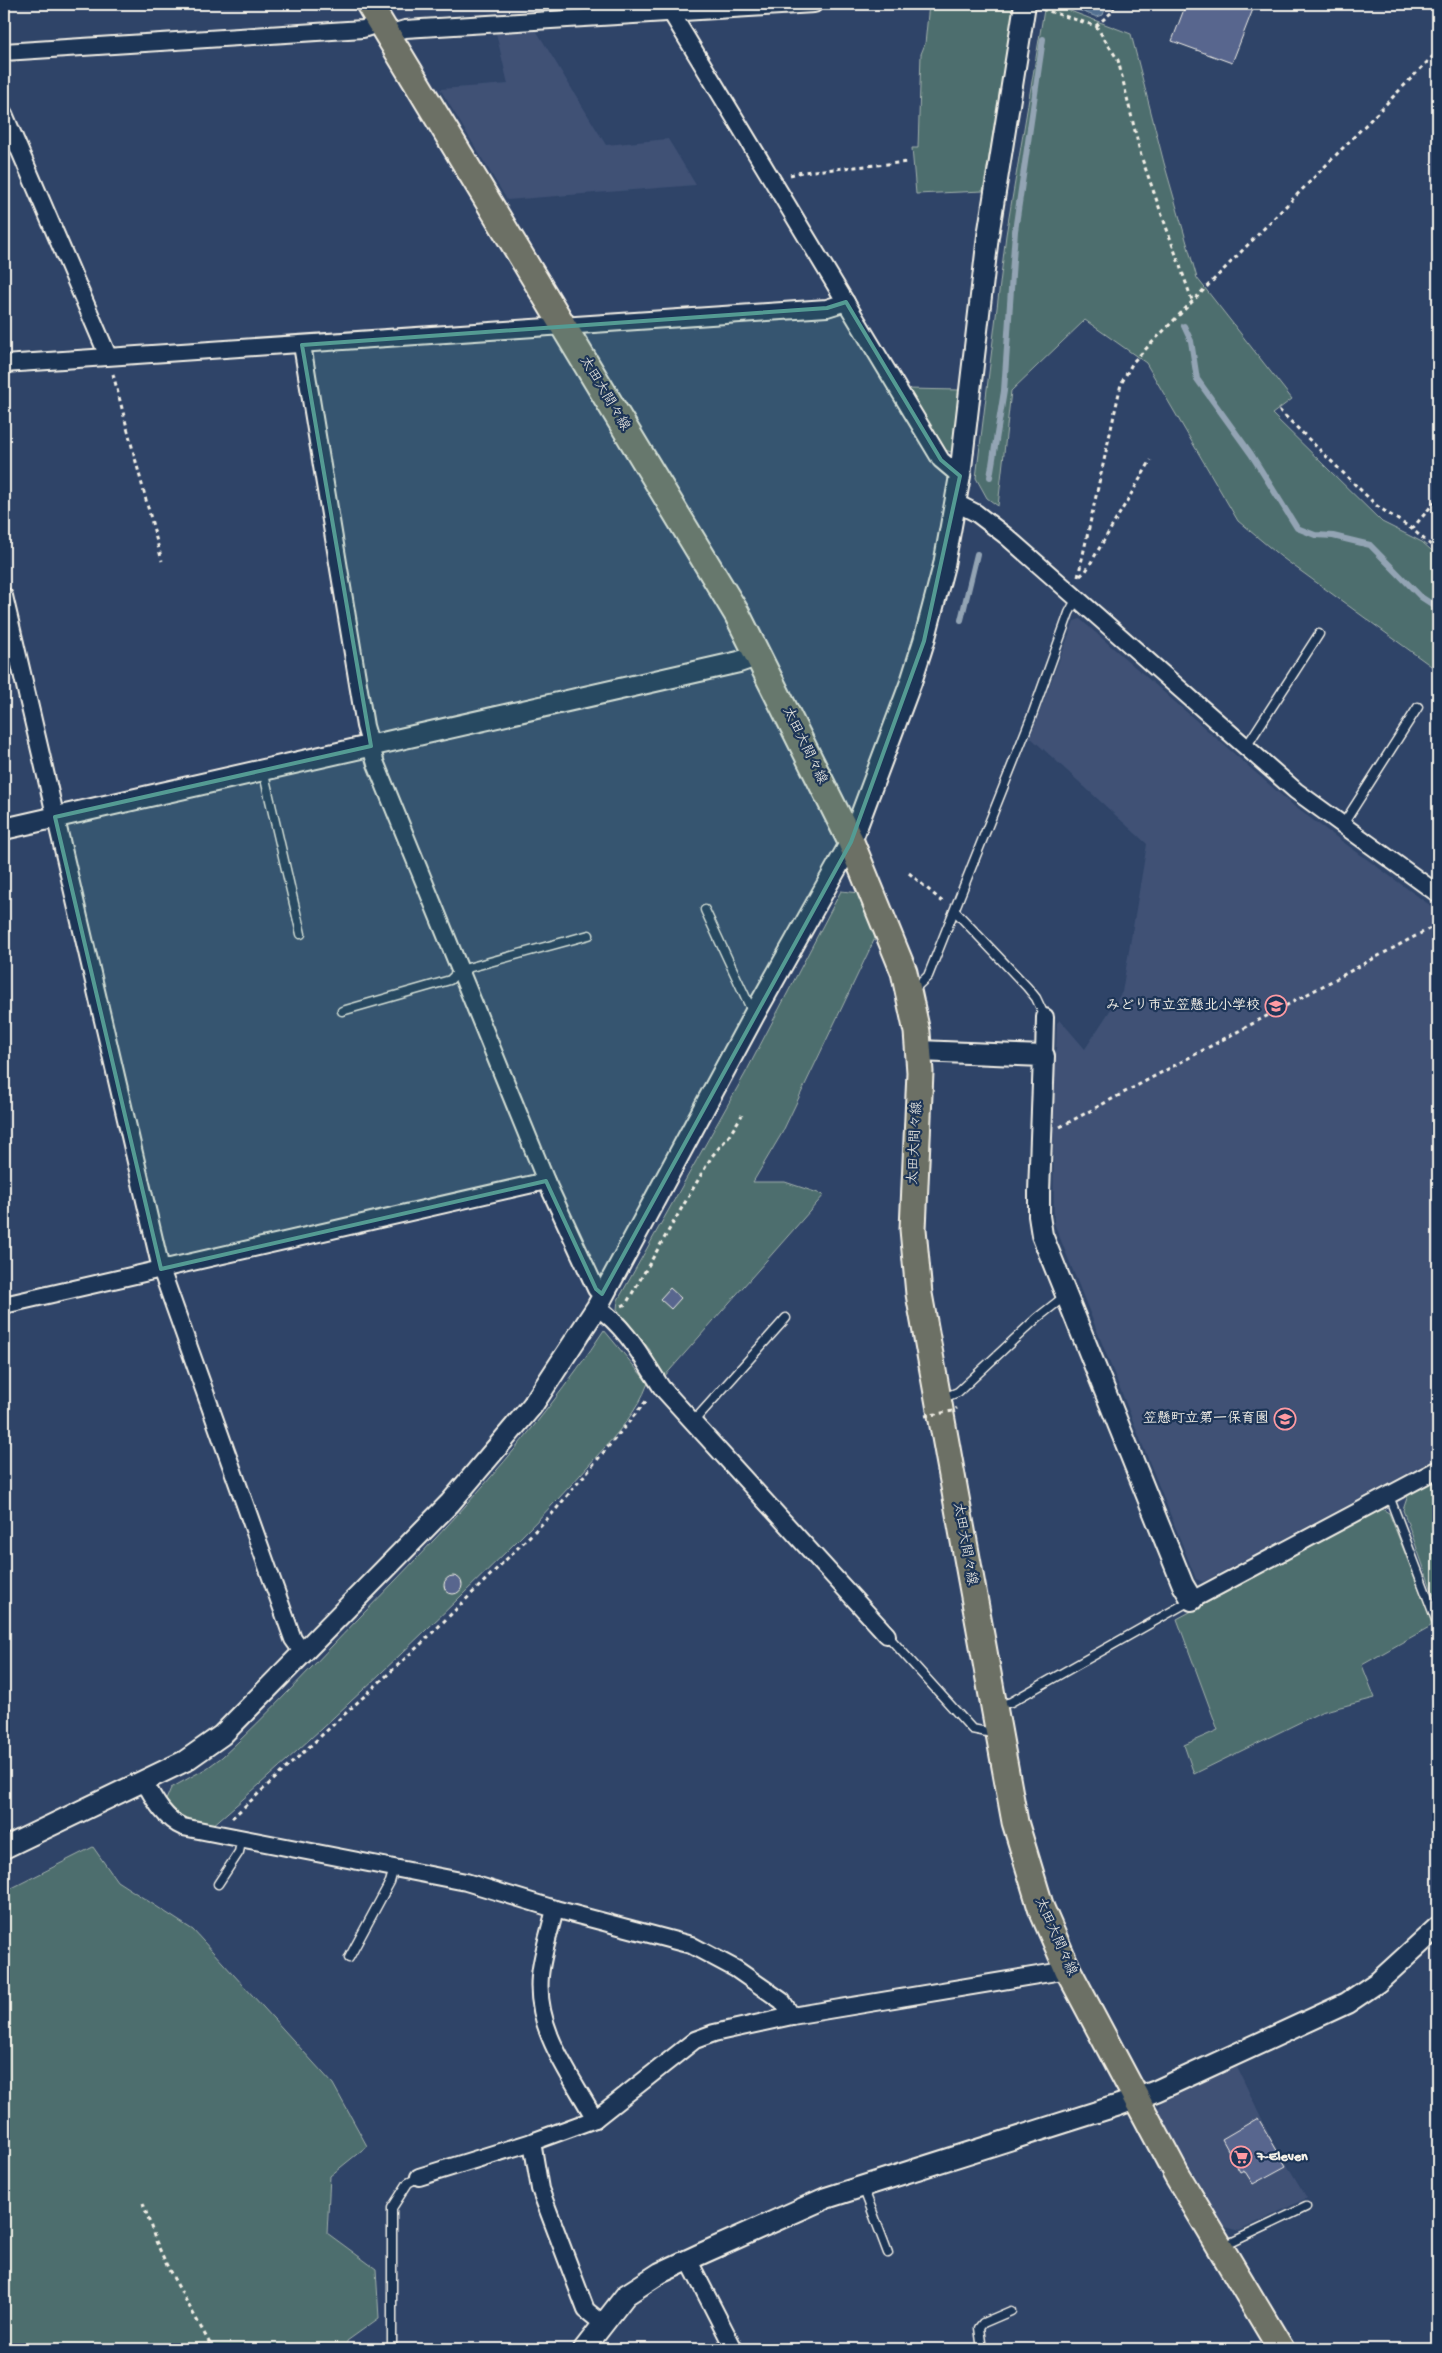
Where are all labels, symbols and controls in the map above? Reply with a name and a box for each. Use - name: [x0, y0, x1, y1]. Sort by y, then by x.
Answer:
- street label: 太田大間々線: [575, 354, 633, 434]
- street label: 太田大間々線: [778, 705, 830, 787]
- school or university icon: みどり市立笠懸北小学校: [1264, 994, 1288, 1018]
- place label: みどり市立笠懸北小学校: [1106, 998, 1260, 1015]
- street label: 太田大間々線: [905, 1101, 927, 1185]
- school or university icon: 笠懸町立第一保育園: [1273, 1407, 1297, 1431]
- place label: 笠懸町立第一保育園: [1143, 1410, 1269, 1428]
- street label: 太田大間々線: [948, 1501, 980, 1587]
- street label: 太田大間々線: [1030, 1895, 1080, 1979]
- supermarket icon: 7-Eleven: [1229, 2145, 1253, 2169]
- place label: 7-Eleven: [1256, 2149, 1308, 2166]

